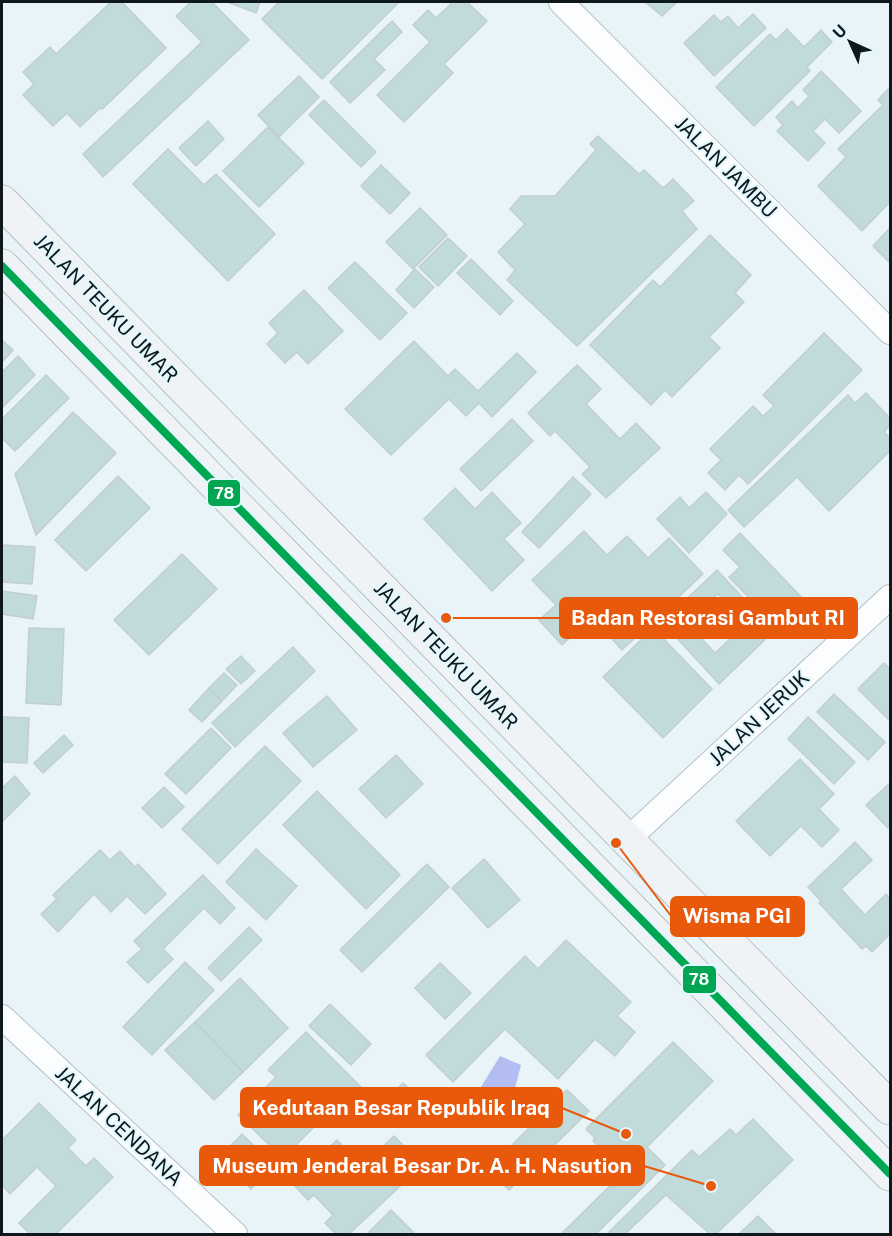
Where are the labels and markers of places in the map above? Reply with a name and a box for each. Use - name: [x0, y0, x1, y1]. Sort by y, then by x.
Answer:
- callout: Badan Restorasi Gambut RI: [560, 598, 857, 638]
- callout: Wisma PGI: [671, 897, 804, 936]
- callout: Kedutaan Besar Republik Iraq: [241, 1088, 562, 1127]
- callout: Museum Jenderal Besar Dr. A. H. Nasution: [200, 1146, 644, 1185]

